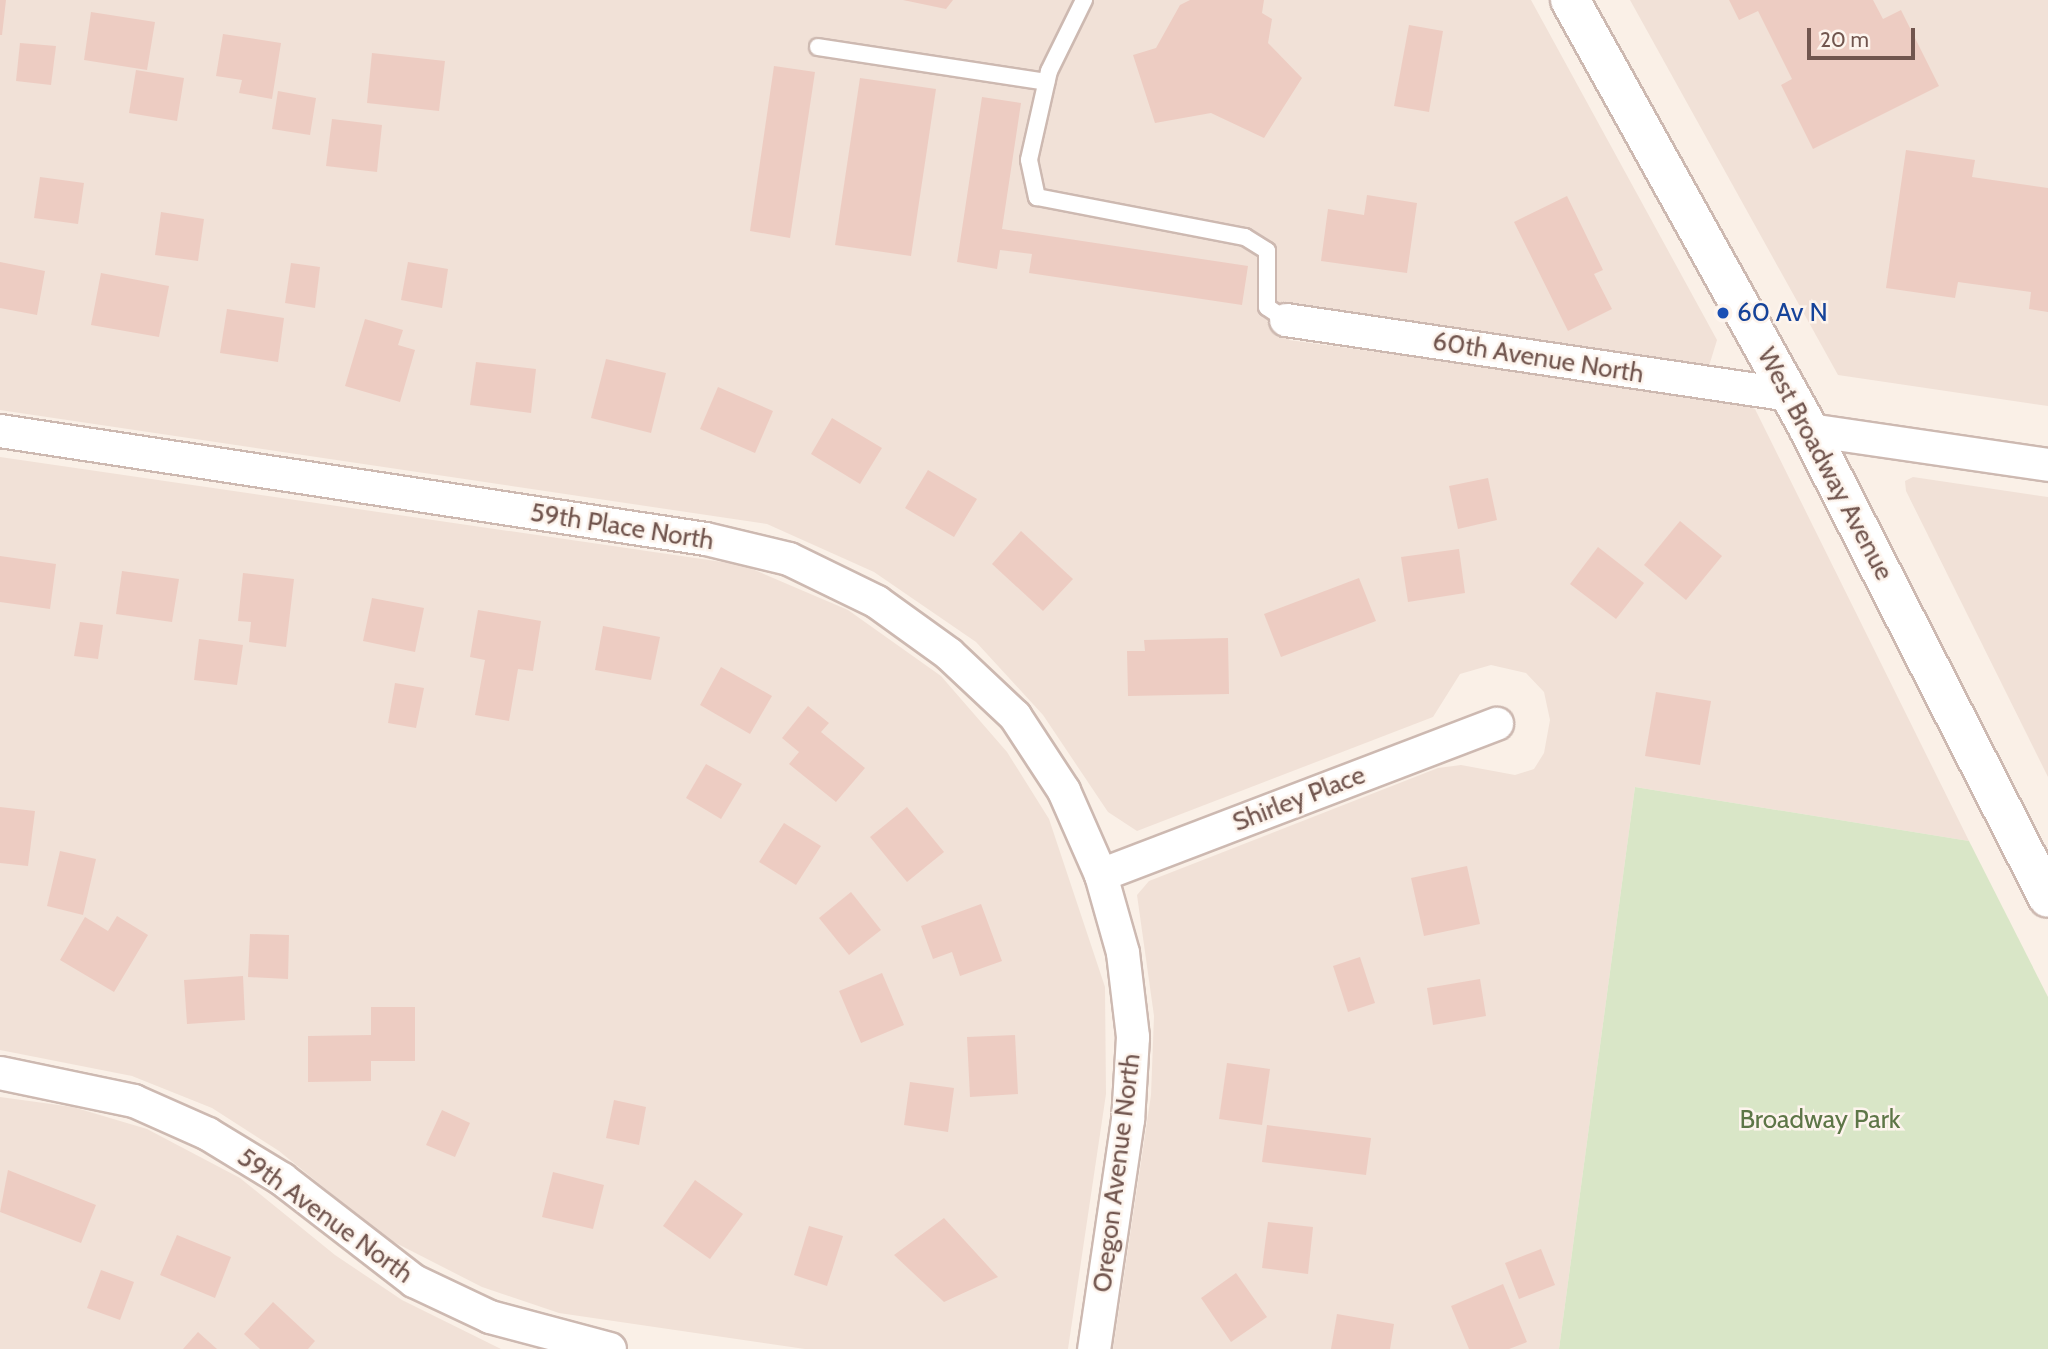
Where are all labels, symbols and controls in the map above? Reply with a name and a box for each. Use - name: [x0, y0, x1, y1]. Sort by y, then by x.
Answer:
- scale bar: [1810, 14, 1918, 58]
- text: 20 m: [1820, 27, 1869, 52]
- place label: 60 Av N: [1737, 297, 1828, 329]
- marker: 60 Av N: [1715, 305, 1731, 321]
- street label: 60th Avenue North: [1430, 326, 1646, 390]
- street label: West Broadway Avenue: [1750, 342, 1900, 586]
- street label: 59th Place North: [528, 497, 716, 557]
- street label: Shirley Place: [1228, 759, 1370, 839]
- street label: Oregon Avenue North: [1087, 1052, 1147, 1294]
- park label: Broadway Park: [1740, 1104, 1900, 1136]
- street label: 59th Avenue North: [231, 1142, 419, 1290]

